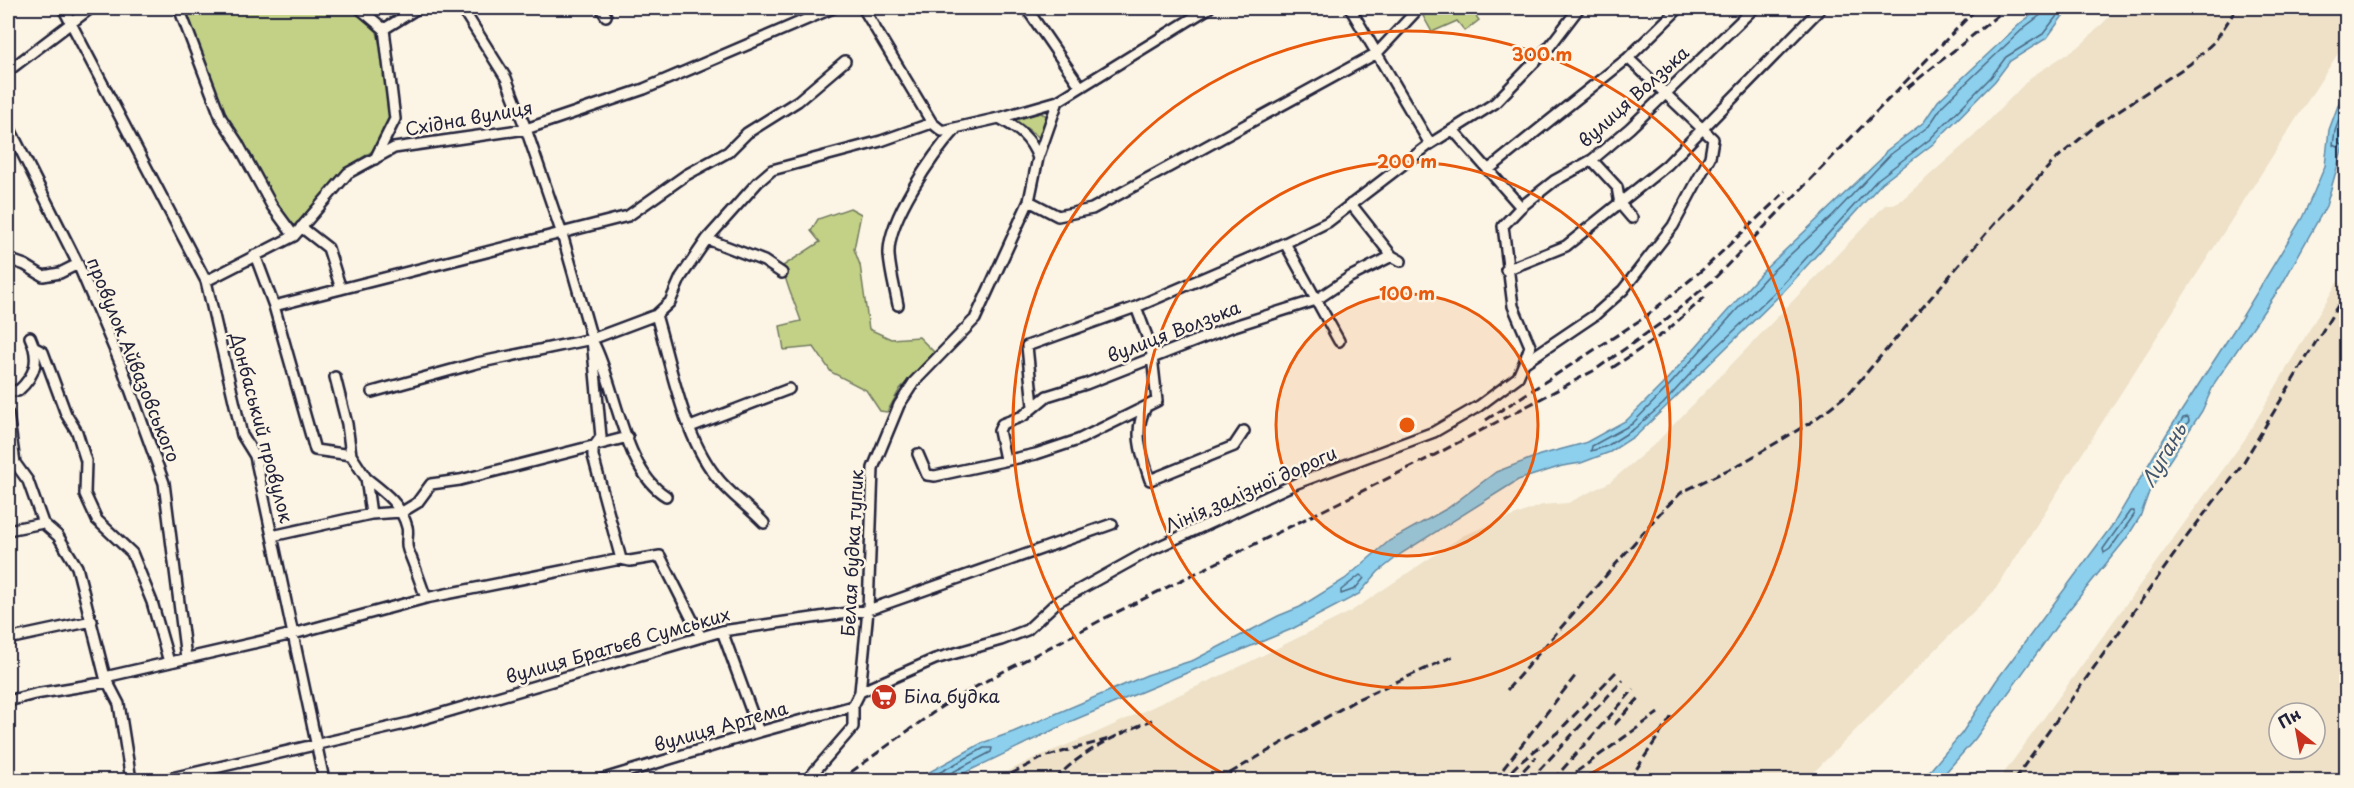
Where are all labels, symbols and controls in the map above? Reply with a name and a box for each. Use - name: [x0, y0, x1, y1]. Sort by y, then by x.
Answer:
- street label: вулиця Волзька: [1572, 38, 1695, 153]
- text: 300 m: [1512, 40, 1572, 67]
- street label: Східна вулиця: [403, 93, 535, 142]
- text: 200 m: [1377, 147, 1437, 174]
- street label: провулок Айвазовського: [81, 253, 188, 466]
- text: 100 m: [1379, 279, 1435, 306]
- street label: вулиця Волзька: [1103, 293, 1245, 368]
- street label: Донбаський провулок: [224, 329, 301, 526]
- centre of rings: [1397, 415, 1417, 435]
- water label: Лугань: [2133, 416, 2194, 492]
- street label: Лінія залізної дороги: [1160, 439, 1341, 539]
- street label: Белая будка тупик: [834, 468, 869, 637]
- street label: вулиця Братьєв Сумських: [502, 600, 733, 690]
- supermarket icon: Біла будка: [869, 682, 899, 712]
- place label: Біла будка: [904, 682, 1000, 709]
- street label: вулиця Артема: [651, 694, 791, 758]
- north arrow: [2267, 701, 2327, 761]
- text: Пн: [2273, 701, 2305, 734]

